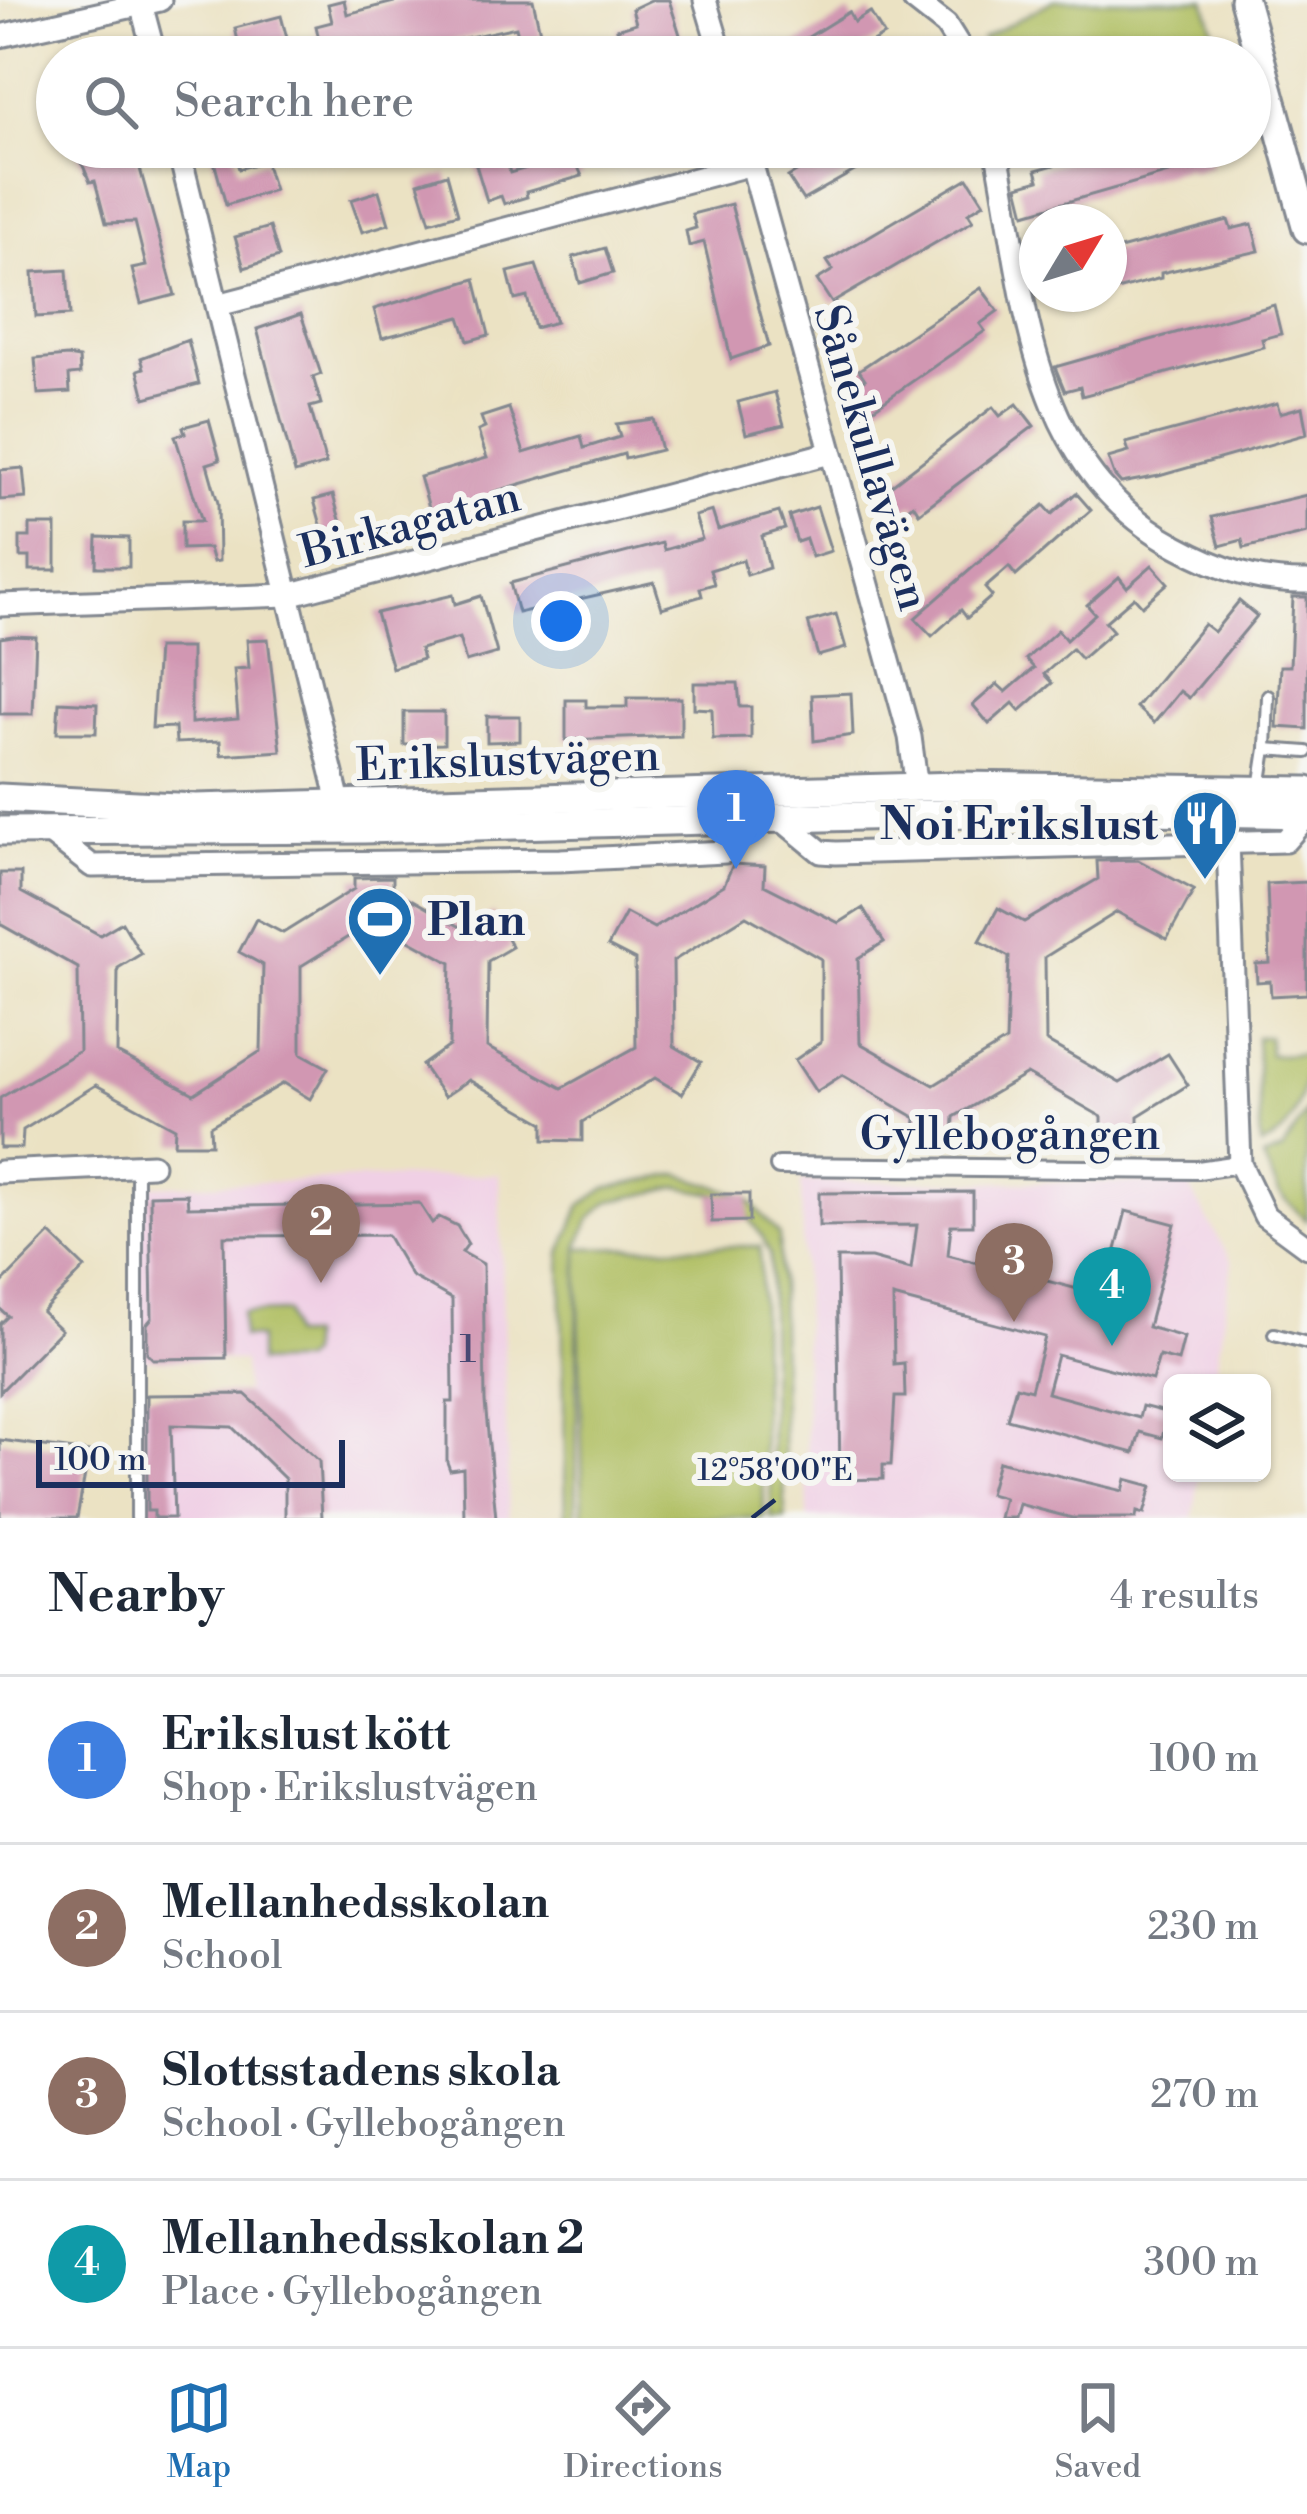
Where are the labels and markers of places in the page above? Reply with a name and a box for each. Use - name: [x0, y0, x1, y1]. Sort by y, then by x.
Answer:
- pin: 1: [697, 770, 775, 869]
- restaurant icon: Noi Erikslust: [1170, 788, 1240, 882]
- place label: Noi Erikslust: [880, 797, 1159, 854]
- sports icon: Plan: [345, 884, 415, 978]
- place label: Plan: [427, 893, 526, 950]
- pin: 2: [282, 1184, 360, 1283]
- pin: 3: [975, 1223, 1053, 1322]
- pin: 4: [1073, 1247, 1151, 1346]

